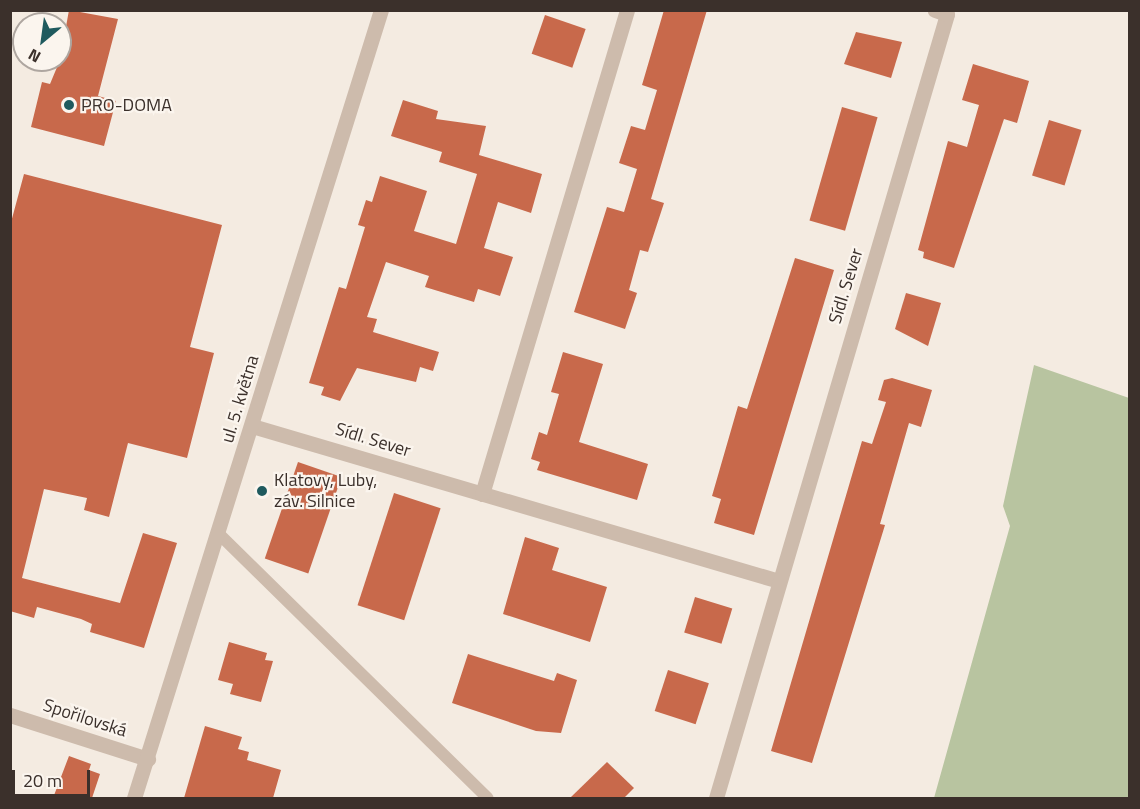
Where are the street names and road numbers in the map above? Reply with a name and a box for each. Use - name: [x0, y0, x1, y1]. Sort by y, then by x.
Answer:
- street label: Sídl. Sever: [824, 246, 868, 326]
- street label: ul. 5. května: [216, 352, 264, 446]
- street label: Sídl. Sever: [333, 418, 413, 462]
- street label: Spořilovská: [40, 694, 130, 742]

